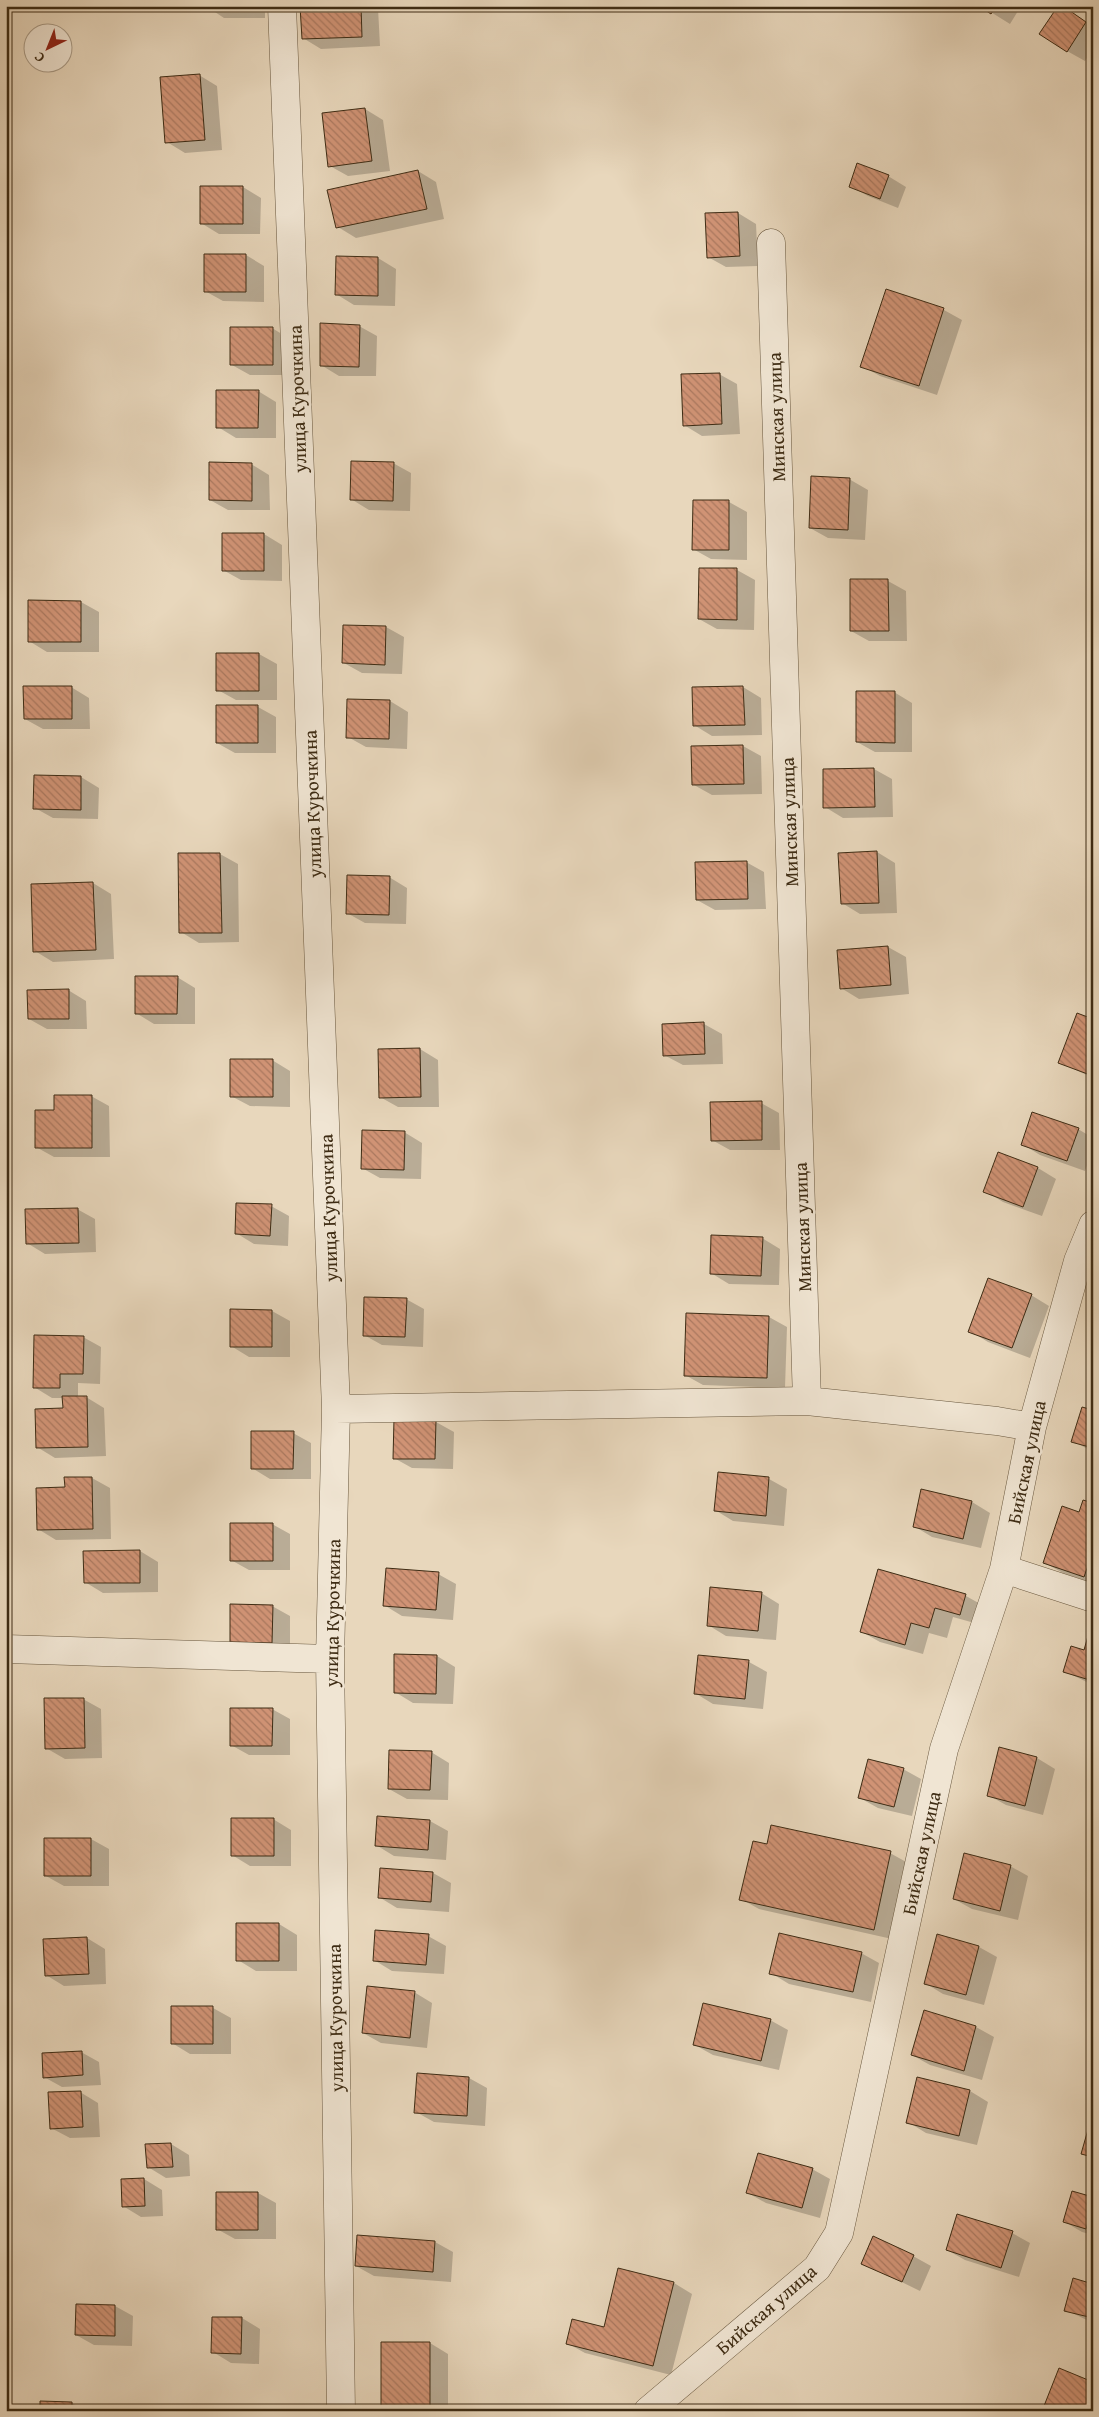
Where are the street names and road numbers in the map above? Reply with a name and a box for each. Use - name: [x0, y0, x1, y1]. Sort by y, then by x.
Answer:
- street label: улица Курочкина: [280, 324, 314, 475]
- street label: Минская улица: [760, 352, 792, 482]
- street label: улица Курочкина: [295, 729, 329, 880]
- street label: Минская улица: [773, 757, 805, 887]
- street label: улица Курочкина: [311, 1133, 345, 1284]
- street label: Минская улица: [786, 1162, 818, 1292]
- street label: Бийская улица: [999, 1398, 1053, 1526]
- street label: улица Курочкина: [317, 1539, 347, 1688]
- street label: Бийская улица: [894, 1789, 948, 1917]
- street label: улица Курочкина: [320, 1944, 350, 2093]
- street label: Бийская улица: [709, 2257, 823, 2361]

